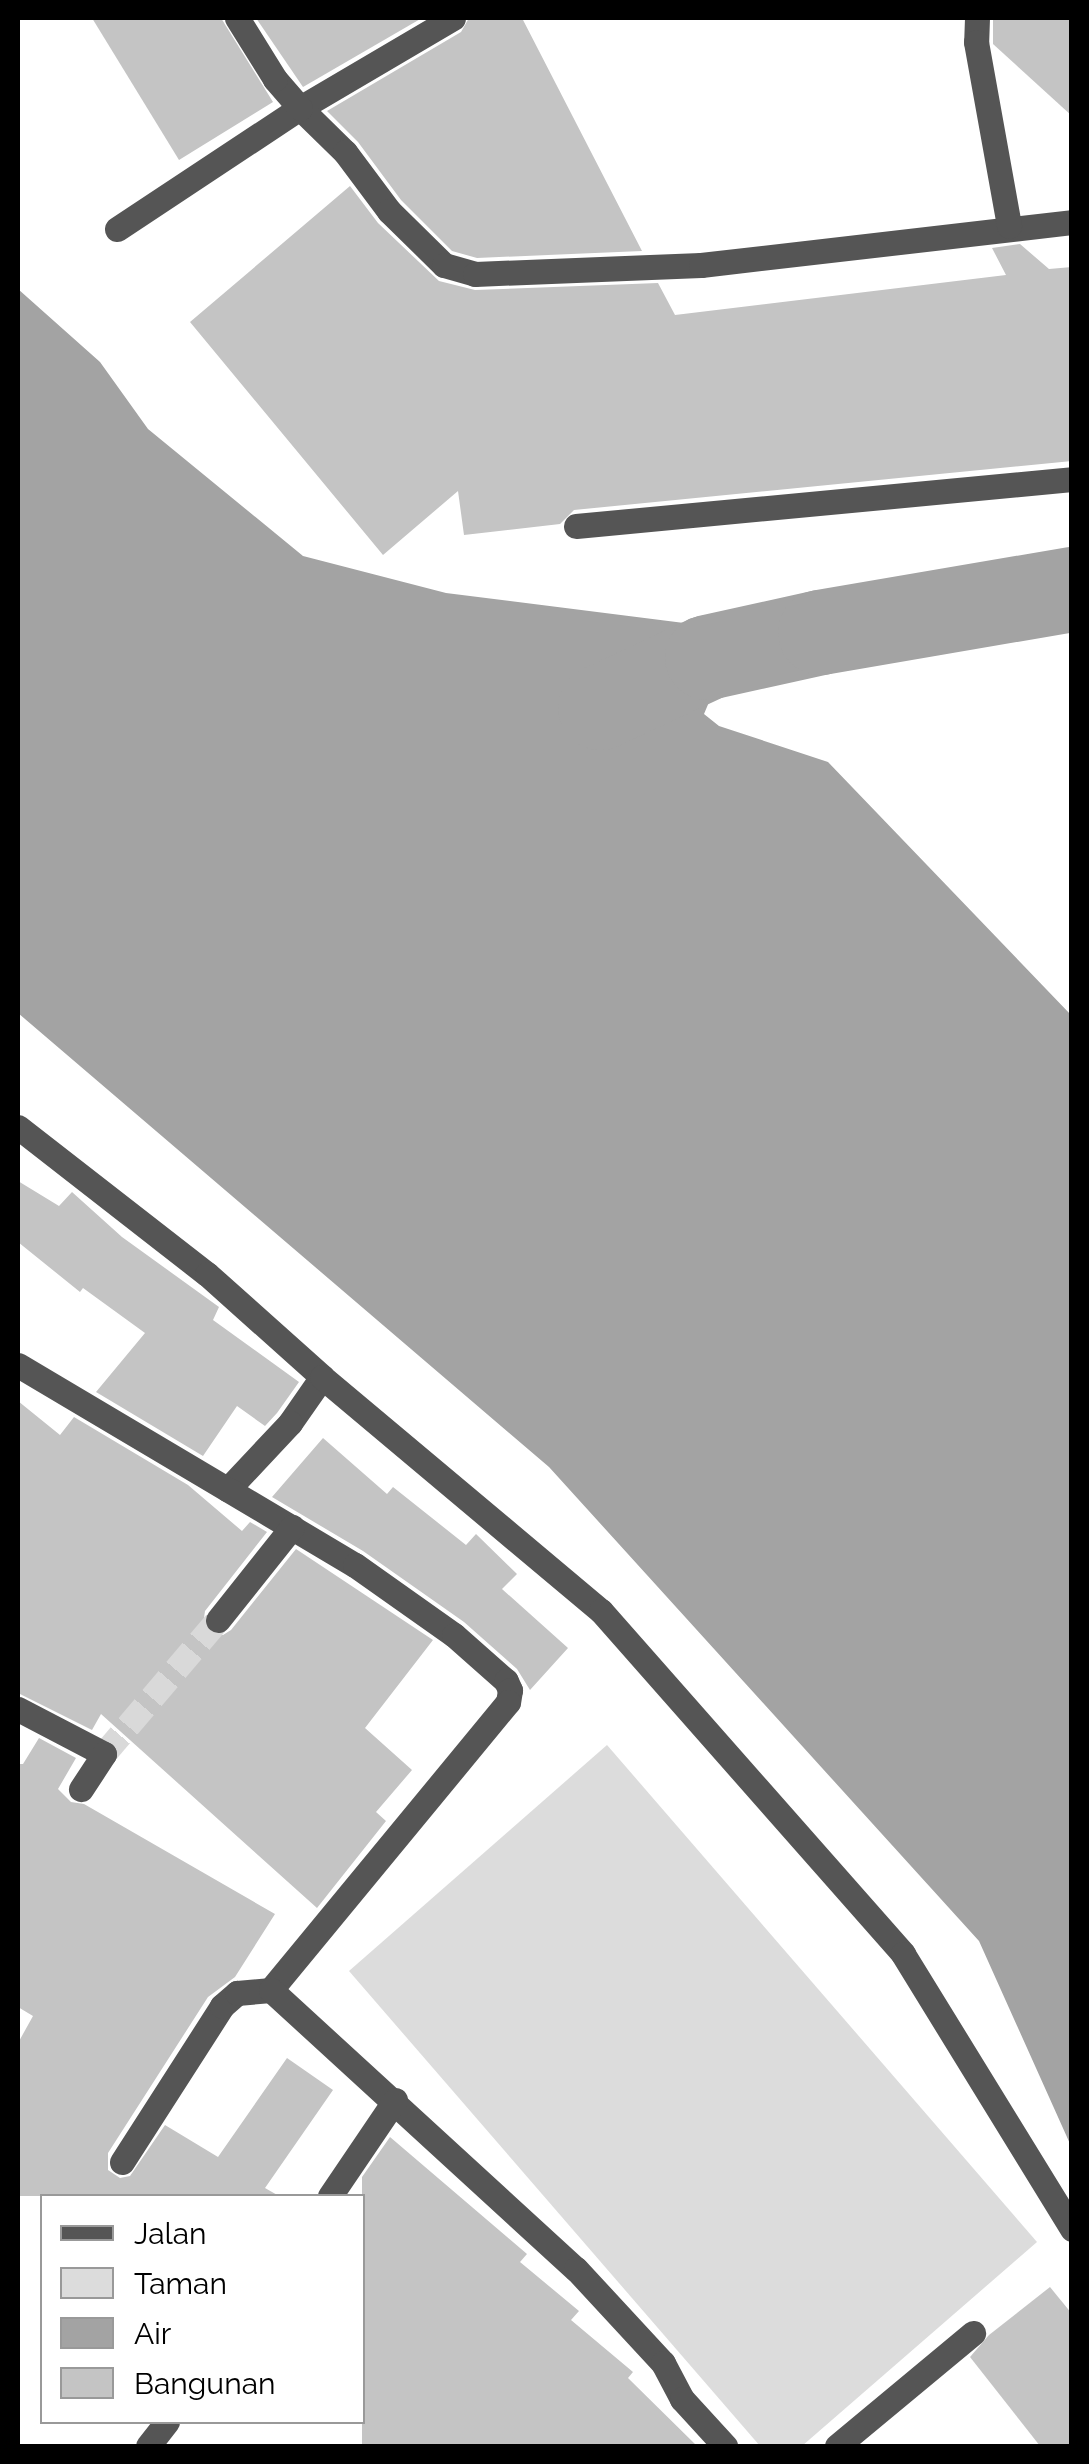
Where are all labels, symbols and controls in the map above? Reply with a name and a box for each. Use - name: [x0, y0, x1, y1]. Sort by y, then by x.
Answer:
- legend: [40, 2194, 365, 2424]
- text: Jalan: [134, 2216, 207, 2251]
- text: Taman: [134, 2266, 227, 2301]
- text: Air: [134, 2316, 171, 2351]
- text: Bangunan: [134, 2366, 276, 2401]

